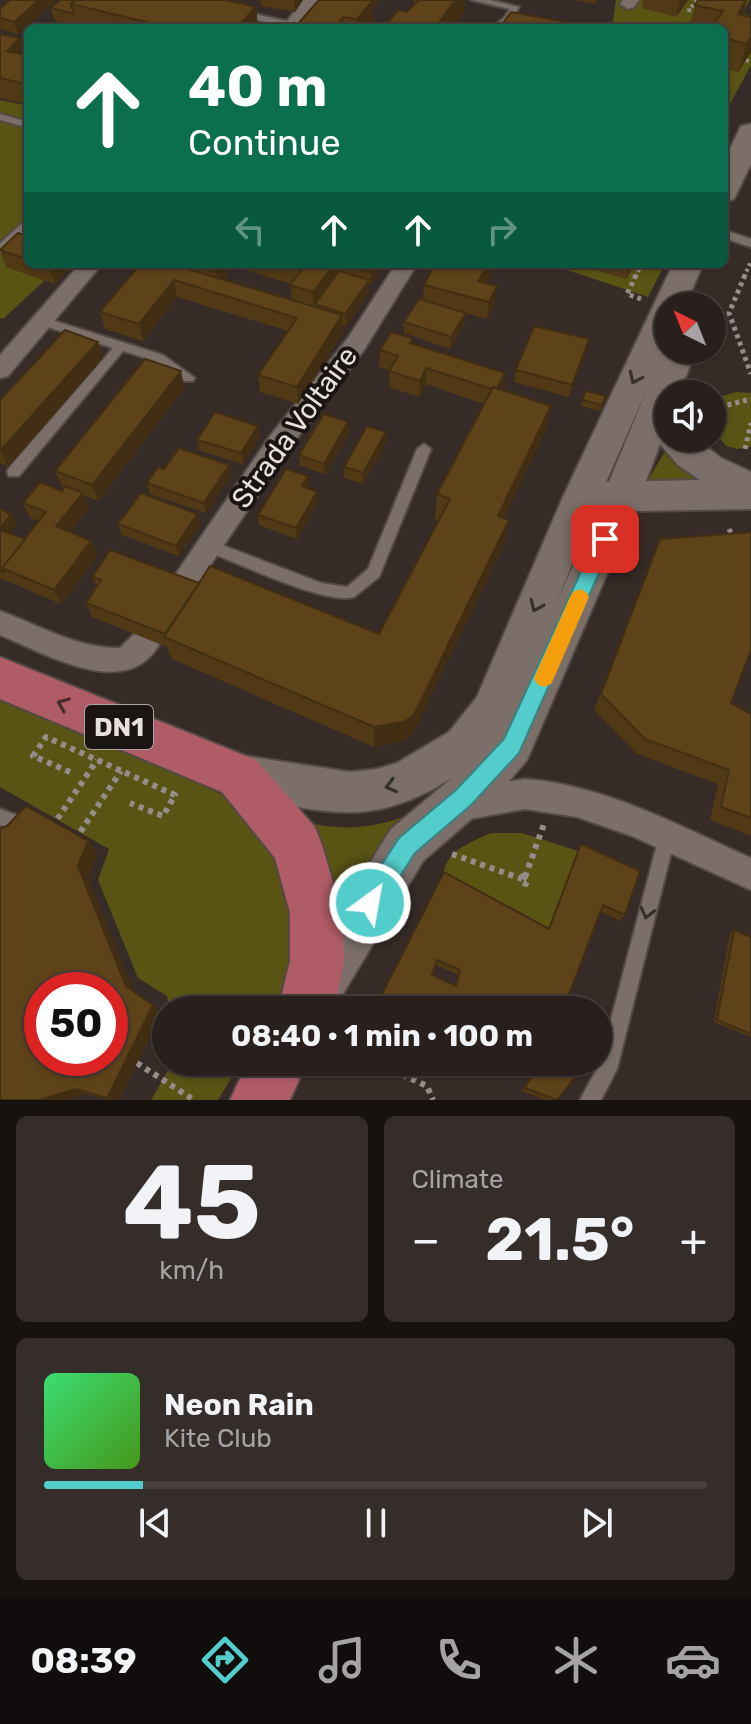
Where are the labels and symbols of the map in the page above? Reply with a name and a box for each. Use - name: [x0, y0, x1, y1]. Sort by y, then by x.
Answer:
- north arrow: [654, 292, 726, 364]
- street label: Strada Voltaire: [225, 340, 364, 514]
- one-way arrow: [629, 370, 645, 384]
- pin: [571, 505, 639, 573]
- one-way arrow: [529, 598, 545, 612]
- one-way arrow: [57, 697, 71, 714]
- road number: DN1: [85, 705, 153, 749]
- one-way arrow: [385, 777, 399, 794]
- position arrow: [328, 861, 412, 945]
- one-way arrow: [640, 905, 657, 919]
- speed limit sign: 50: [24, 972, 128, 1076]

